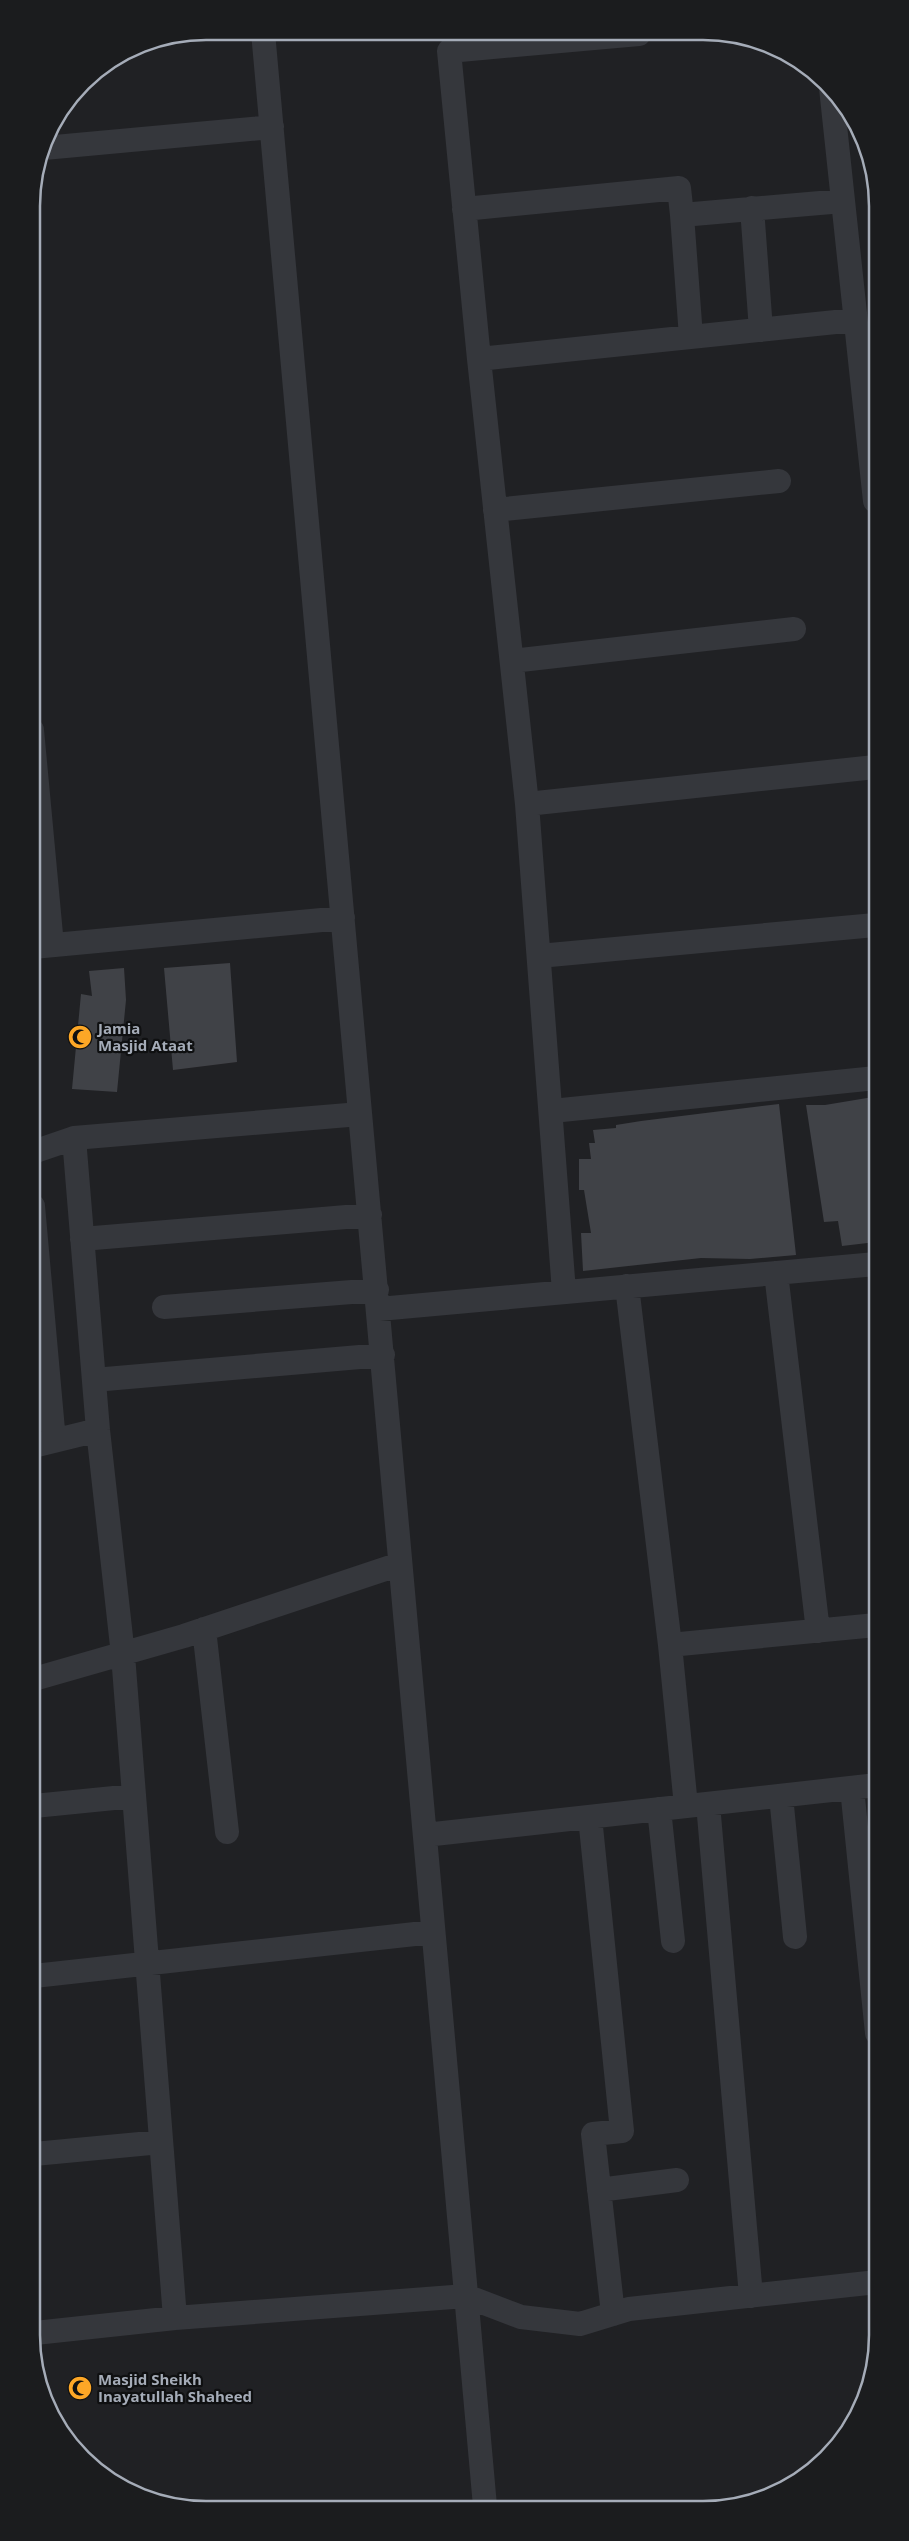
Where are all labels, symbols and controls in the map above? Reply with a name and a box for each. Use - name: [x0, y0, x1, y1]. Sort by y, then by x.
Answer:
- place label: Jamia Masjid Ataat: [96, 1018, 193, 1055]
- mosque icon: Jamia Masjid Ataat: [67, 1024, 93, 1050]
- place label: Masjid Sheikh Inayatullah Shaheed: [98, 2369, 252, 2406]
- mosque icon: Masjid Sheikh Inayatullah Shaheed: [67, 2375, 93, 2401]

